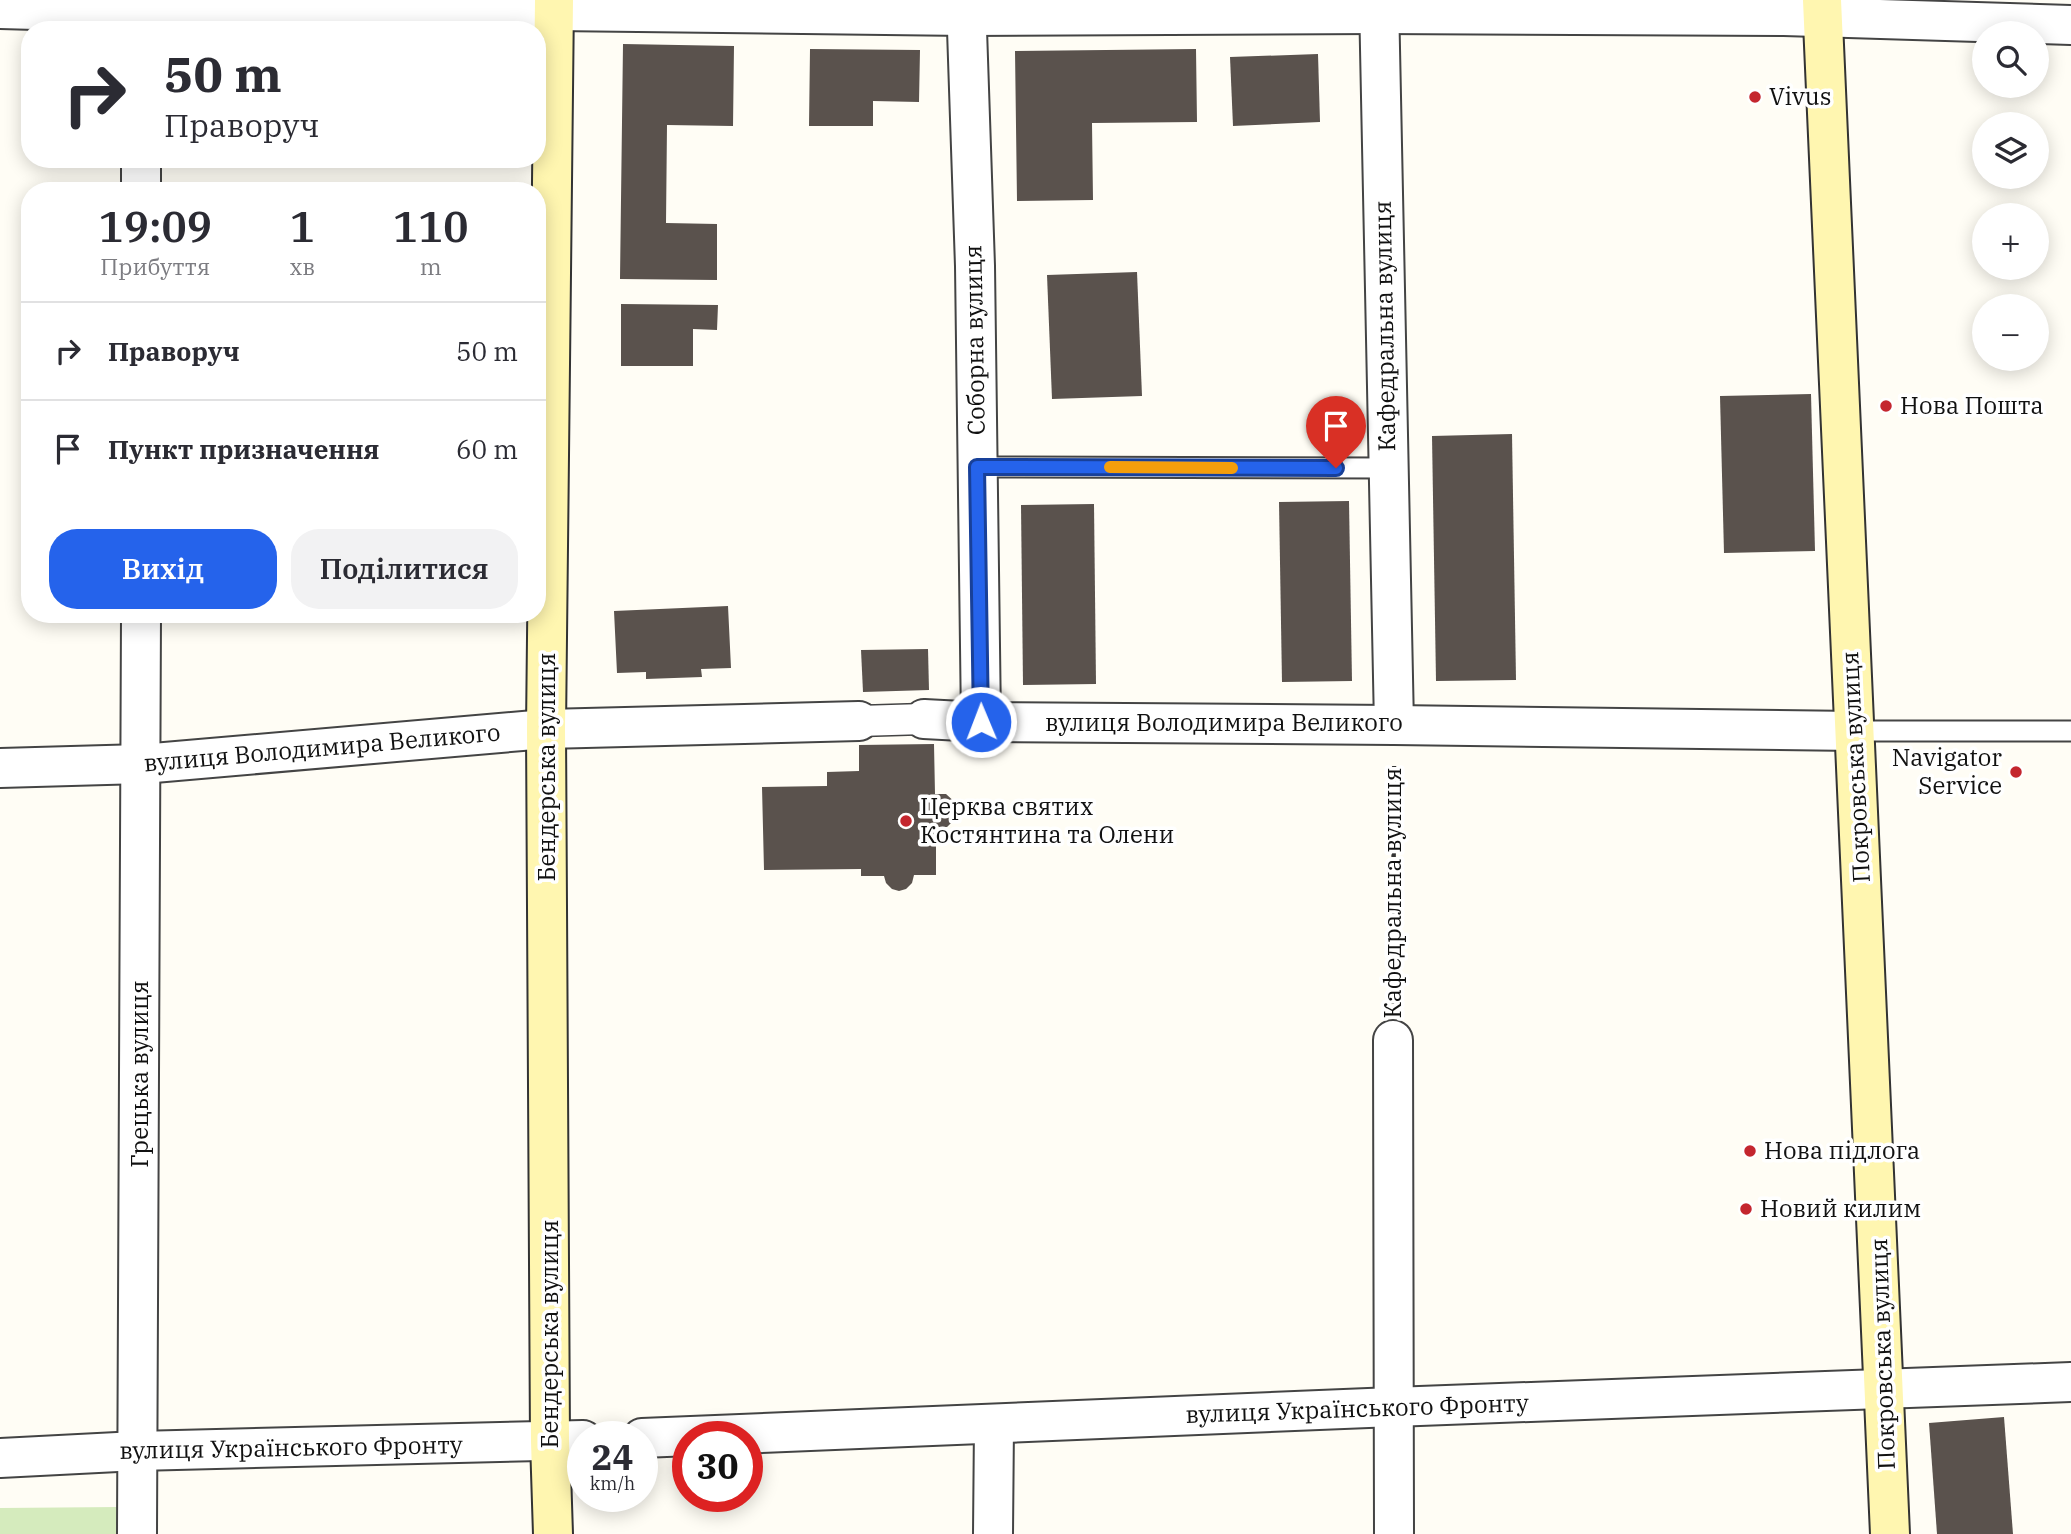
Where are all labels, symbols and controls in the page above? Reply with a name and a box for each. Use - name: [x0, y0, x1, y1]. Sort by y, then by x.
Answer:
- map controls: [1972, 21, 2049, 371]
- button: search: [1972, 21, 2049, 98]
- text: 50 m: [164, 42, 282, 105]
- icon: right: [49, 49, 140, 140]
- place label: Vivus: [1769, 80, 1831, 112]
- marker: Vivus: [1747, 89, 1763, 105]
- text: Праворуч: [164, 104, 320, 146]
- button: layers: [1972, 112, 2049, 189]
- text: 19:09: [99, 199, 212, 254]
- text: 1: [290, 199, 315, 254]
- text: 110: [393, 199, 468, 254]
- street label: Кафедральна вулиця: [1366, 200, 1402, 452]
- button: +: [1972, 203, 2049, 280]
- street label: Соборна вулиця: [956, 245, 992, 435]
- text: Прибуття: [100, 251, 210, 281]
- text: хв: [289, 251, 315, 281]
- text: m: [420, 251, 442, 281]
- button: −: [1972, 294, 2049, 371]
- icon: right: [49, 332, 87, 370]
- text: Праворуч: [108, 334, 240, 368]
- text: 50 m: [456, 334, 518, 368]
- place label: Нова Пошта: [1900, 389, 2044, 421]
- pin: [1306, 396, 1366, 468]
- marker: Нова Пошта: [1878, 398, 1894, 414]
- icon: arrive: [1317, 407, 1355, 445]
- icon: arrive: [49, 430, 87, 468]
- text: Пункт призначення: [108, 432, 380, 466]
- text: 60 m: [456, 432, 518, 466]
- button: Вихід: [49, 529, 277, 609]
- button: Поділитися: [291, 529, 518, 609]
- street label: Покровська вулиця: [1833, 651, 1877, 884]
- street label: Бендерська вулиця: [530, 652, 562, 882]
- position arrow: [944, 685, 1018, 759]
- street label: вулиця Володимира Великого: [1045, 706, 1403, 738]
- street label: вулиця Володимира Великого: [142, 715, 502, 779]
- place label: Navigator Service: [1892, 741, 2002, 801]
- marker: Navigator Service: [2008, 764, 2024, 780]
- street label: Кафедральна вулиця: [1376, 768, 1408, 1018]
- place label: Церква святих Костянтина та Олени: [920, 790, 1174, 850]
- marker: Церква святих Костянтина та Олени: [898, 813, 914, 829]
- street label: Грецька вулиця: [123, 980, 155, 1168]
- place label: Нова підлога: [1764, 1134, 1920, 1166]
- marker: Нова підлога: [1742, 1143, 1758, 1159]
- place label: Новий килим: [1760, 1192, 1921, 1224]
- marker: Новий килим: [1738, 1201, 1754, 1217]
- street label: Бендерська вулиця: [533, 1219, 565, 1449]
- street label: Покровська вулиця: [1862, 1238, 1902, 1470]
- street label: вулиця Українського Фронту: [1185, 1386, 1529, 1430]
- speed limit sign: 30: [672, 1421, 763, 1512]
- street label: вулиця Українського Фронту: [119, 1428, 463, 1466]
- text: 24: [591, 1434, 634, 1480]
- text: km/h: [590, 1472, 635, 1495]

